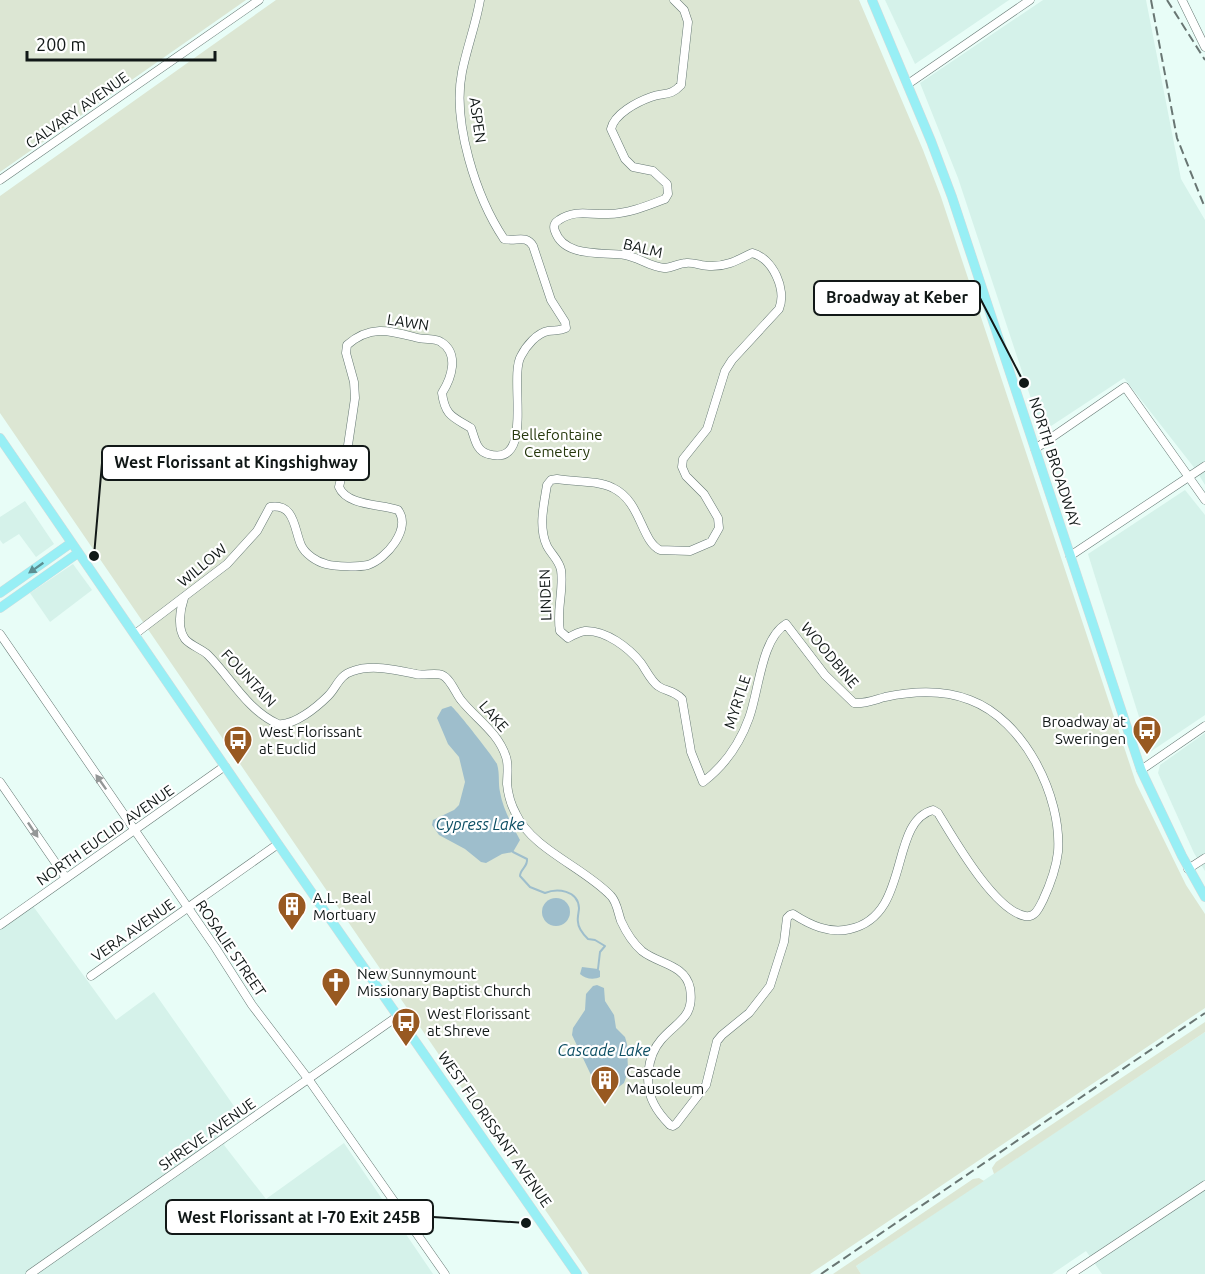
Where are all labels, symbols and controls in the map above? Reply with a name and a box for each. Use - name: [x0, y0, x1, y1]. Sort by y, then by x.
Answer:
- scale bar: [27, 24, 214, 62]
- text: 200 m: [36, 34, 86, 54]
- street label: CALVARY AVENUE: [22, 68, 132, 152]
- street label: ASPEN: [466, 96, 490, 144]
- street label: BALM: [622, 235, 664, 261]
- callout: Broadway at Keber: [814, 281, 980, 315]
- text: Broadway at Keber: [826, 288, 969, 306]
- street label: LAWN: [386, 310, 430, 334]
- street label: NORTH BROADWAY: [1026, 395, 1084, 529]
- park label: Bellefontaine Cemetery: [511, 426, 603, 460]
- callout: West Florissant at Kingshighway: [102, 446, 369, 480]
- text: West Florissant at Kingshighway: [114, 453, 358, 471]
- street label: WILLOW: [174, 540, 230, 590]
- one-way arrow: [28, 562, 44, 574]
- street label: LINDEN: [536, 569, 554, 621]
- street label: WOODBINE: [798, 619, 862, 691]
- street label: FOUNTAIN: [218, 646, 280, 710]
- street label: MYRTLE: [720, 673, 754, 731]
- street label: LAKE: [476, 697, 512, 735]
- place label: Broadway at Sweringen: [1042, 713, 1126, 747]
- bus stop icon: Broadway at Sweringen: [1131, 714, 1163, 756]
- place label: West Florissant at Euclid: [259, 723, 362, 757]
- bus stop icon: West Florissant at Euclid: [222, 724, 254, 766]
- one-way arrow: [96, 773, 107, 790]
- street label: NORTH EUCLID AVENUE: [33, 781, 177, 889]
- water label: Cypress Lake: [435, 815, 525, 833]
- one-way arrow: [27, 822, 38, 838]
- place label: A.L. Beal Mortuary: [313, 889, 376, 923]
- building icon: A.L. Beal Mortuary: [276, 890, 308, 932]
- street label: VERA AVENUE: [88, 895, 178, 965]
- street label: ROSALIE STREET: [192, 897, 270, 1000]
- place label: New Sunnymount Missionary Baptist Church: [357, 965, 531, 999]
- church icon: New Sunnymount Missionary Baptist Church: [320, 966, 352, 1008]
- place label: West Florissant at Shreve: [427, 1005, 530, 1039]
- bus stop icon: West Florissant at Shreve: [390, 1006, 422, 1048]
- water label: Cascade Lake: [557, 1041, 651, 1059]
- street label: WEST FLORISSANT AVENUE: [435, 1048, 555, 1210]
- place label: Cascade Mausoleum: [626, 1063, 704, 1097]
- building icon: Cascade Mausoleum: [589, 1064, 621, 1106]
- street label: SHREVE AVENUE: [156, 1094, 258, 1174]
- callout: West Florissant at I-70 Exit 245B: [166, 1200, 433, 1234]
- text: West Florissant at I-70 Exit 245B: [178, 1208, 420, 1226]

